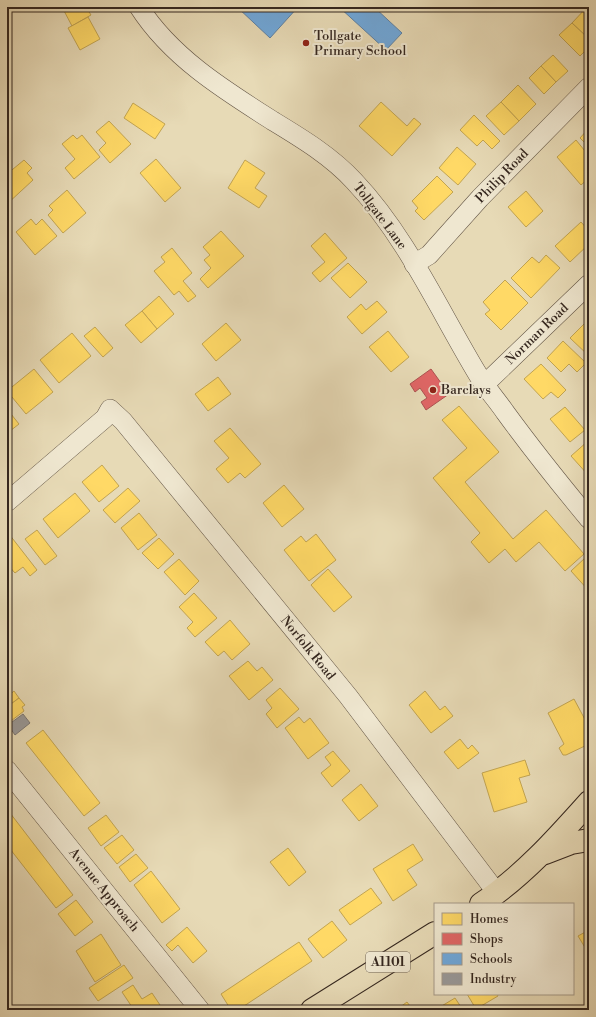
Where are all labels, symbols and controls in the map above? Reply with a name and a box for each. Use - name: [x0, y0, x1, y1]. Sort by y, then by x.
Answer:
- place label: Tollgate Primary School: [314, 28, 406, 59]
- marker: Tollgate Primary School: [301, 38, 311, 48]
- street label: Philip Road: [472, 145, 532, 207]
- street label: Tollgate Lane: [350, 179, 411, 253]
- street label: Norman Road: [502, 300, 572, 368]
- place label: Barclays: [440, 382, 491, 398]
- marker: Barclays: [428, 385, 438, 395]
- street label: Norfolk Road: [277, 613, 339, 684]
- street label: Avenue Approach: [65, 844, 143, 935]
- legend: [434, 903, 574, 995]
- text: Homes: [470, 912, 508, 927]
- text: Shops: [470, 932, 503, 947]
- road number: A1101: [366, 952, 410, 972]
- text: Schools: [470, 952, 512, 967]
- text: Industry: [470, 972, 517, 987]

